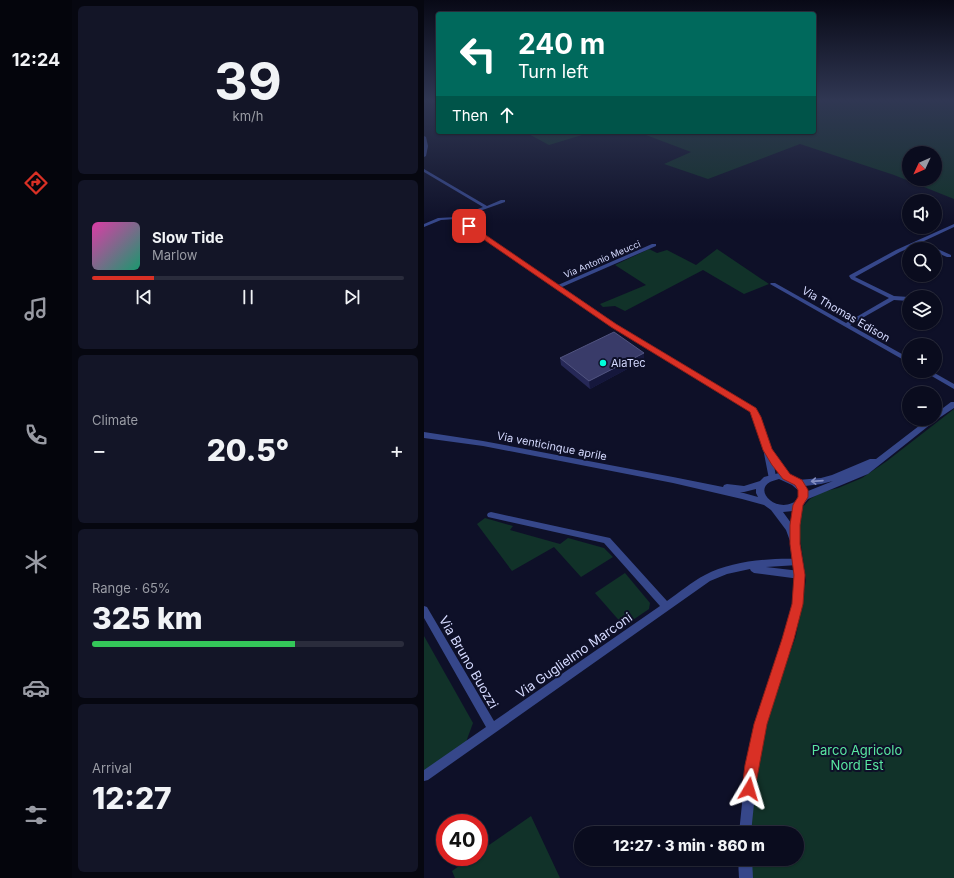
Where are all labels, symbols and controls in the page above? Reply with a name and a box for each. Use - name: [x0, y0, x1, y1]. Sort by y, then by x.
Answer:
- text: 240 m: [518, 27, 605, 61]
- icon: left: [452, 28, 504, 80]
- text: 12:24: [12, 49, 60, 70]
- text: 39: [214, 50, 282, 113]
- text: Turn left: [518, 61, 588, 82]
- icon: ahead: [496, 104, 518, 126]
- text: Then: [452, 106, 488, 125]
- text: km/h: [233, 108, 263, 124]
- north arrow: [902, 146, 942, 186]
- map controls: [902, 146, 942, 426]
- icon: directions: [22, 169, 50, 197]
- button: sound: [902, 194, 942, 234]
- pin: [452, 209, 486, 243]
- icon: arrive: [458, 215, 480, 237]
- text: Slow Tide: [152, 228, 224, 247]
- street label: Via Antonio Meucci: [562, 238, 642, 280]
- button: search: [902, 242, 942, 282]
- text: Marlow: [152, 247, 198, 263]
- street label: Via Thomas Edison: [799, 283, 893, 345]
- icon: previous: [133, 286, 155, 308]
- icon: pause: [237, 286, 259, 308]
- icon: next: [341, 286, 363, 308]
- button: layers: [902, 290, 942, 330]
- icon: music: [22, 295, 50, 323]
- button: +: [902, 338, 942, 378]
- place label: AlaTec: [611, 356, 646, 370]
- marker: AlaTec: [598, 358, 608, 368]
- button: −: [902, 386, 942, 426]
- text: Climate: [92, 412, 138, 428]
- icon: phone: [22, 421, 50, 449]
- street label: Via venticinque aprile: [496, 428, 608, 464]
- text: 20.5°: [207, 432, 289, 468]
- text: −: [92, 437, 107, 463]
- text: +: [389, 437, 404, 463]
- one-way arrow: [811, 478, 824, 485]
- icon: climate: [22, 548, 50, 576]
- text: Range · 65%: [92, 580, 171, 596]
- text: 325 km: [92, 600, 203, 636]
- street label: Via Guglielmo Marconi: [513, 609, 635, 701]
- street label: Via Bruno Buozzi: [436, 613, 502, 711]
- icon: car: [22, 674, 50, 702]
- park label: Parco Agricolo Nord Est: [812, 742, 902, 773]
- text: Arrival: [92, 760, 132, 776]
- position arrow: [728, 768, 770, 810]
- text: 12:27: [92, 780, 172, 816]
- icon: filters: [22, 801, 50, 829]
- speed limit sign: 40: [436, 814, 488, 866]
- text: 12:27 · 3 min · 860 m: [613, 836, 765, 855]

